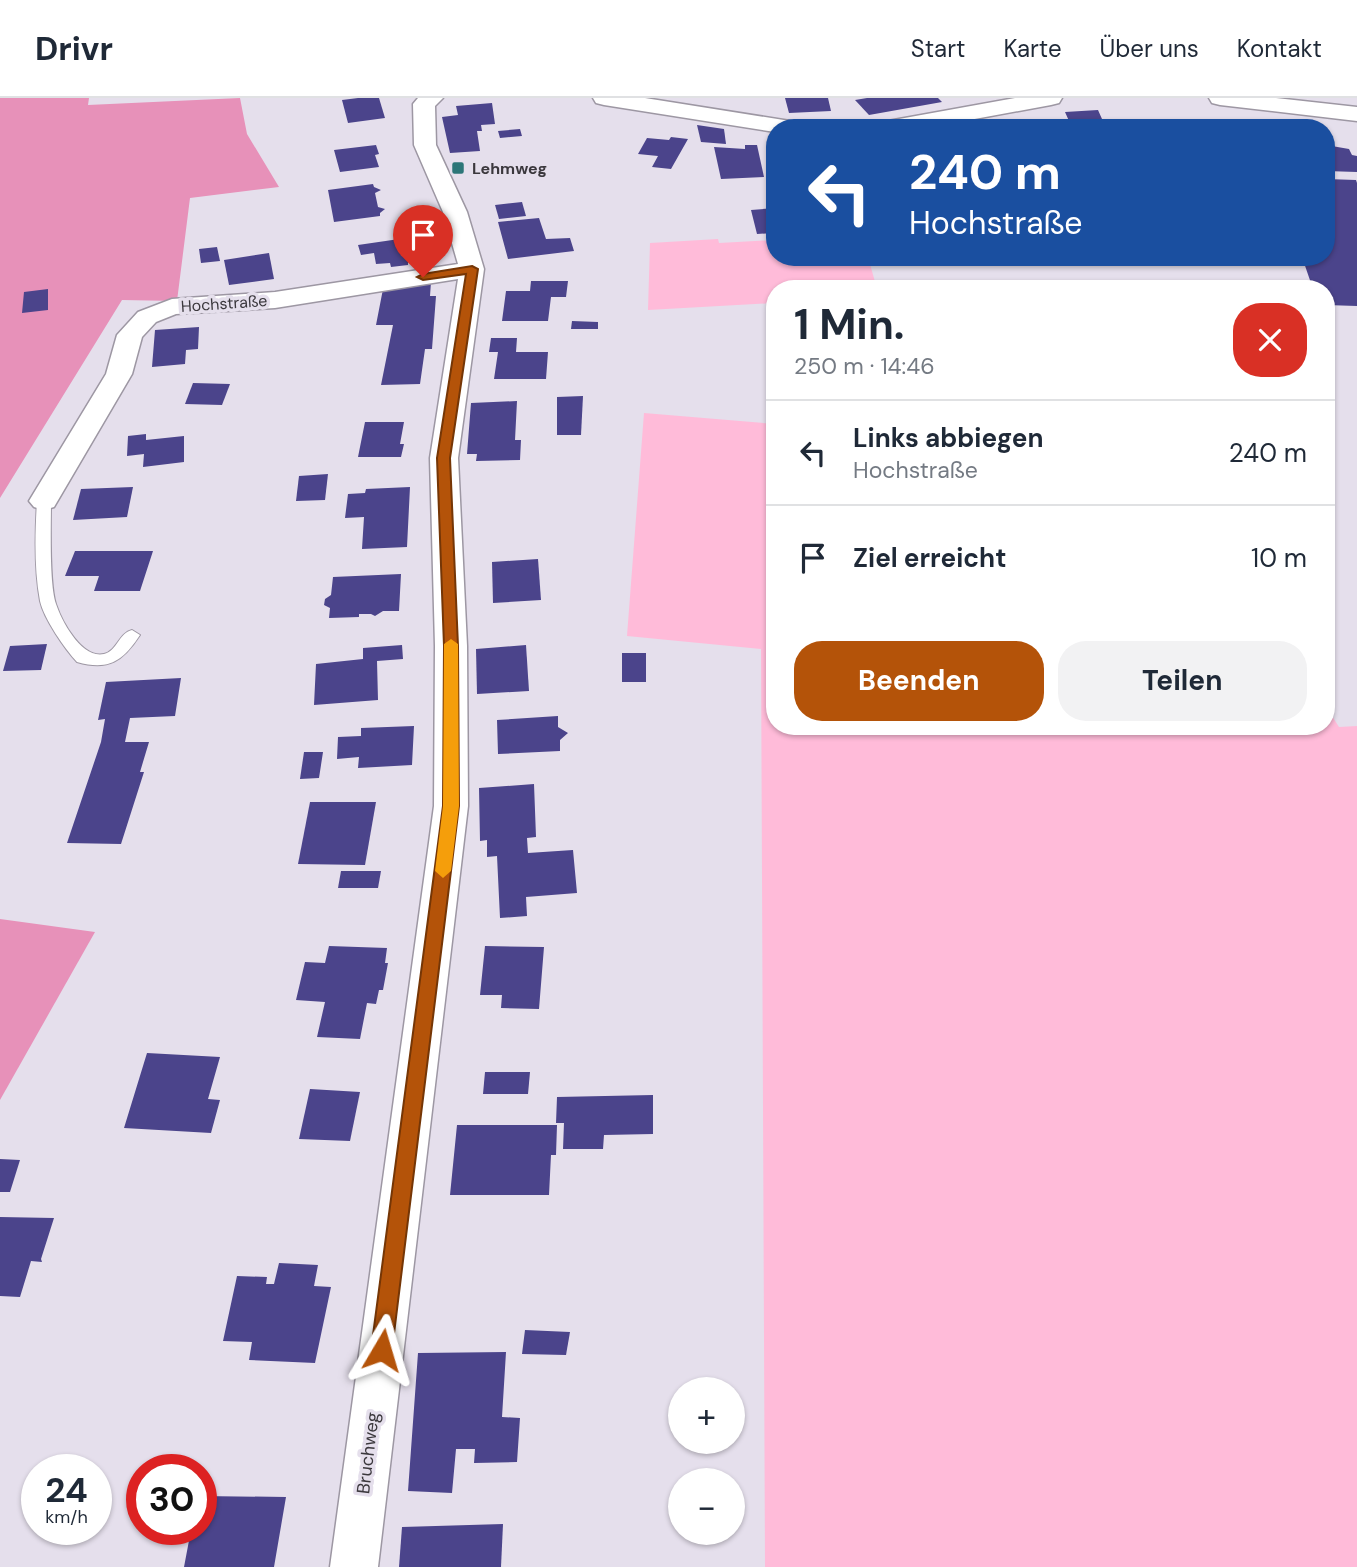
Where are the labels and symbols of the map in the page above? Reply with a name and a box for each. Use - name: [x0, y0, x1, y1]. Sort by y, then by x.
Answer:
- place label: Lehmweg: [472, 158, 547, 179]
- marker: Lehmweg: [450, 160, 466, 176]
- pin: [393, 205, 453, 277]
- street label: Hochstraße: [180, 290, 268, 317]
- position arrow: [345, 1313, 419, 1387]
- street label: Bruchweg: [351, 1411, 385, 1495]
- speed limit sign: 30: [126, 1454, 217, 1545]

